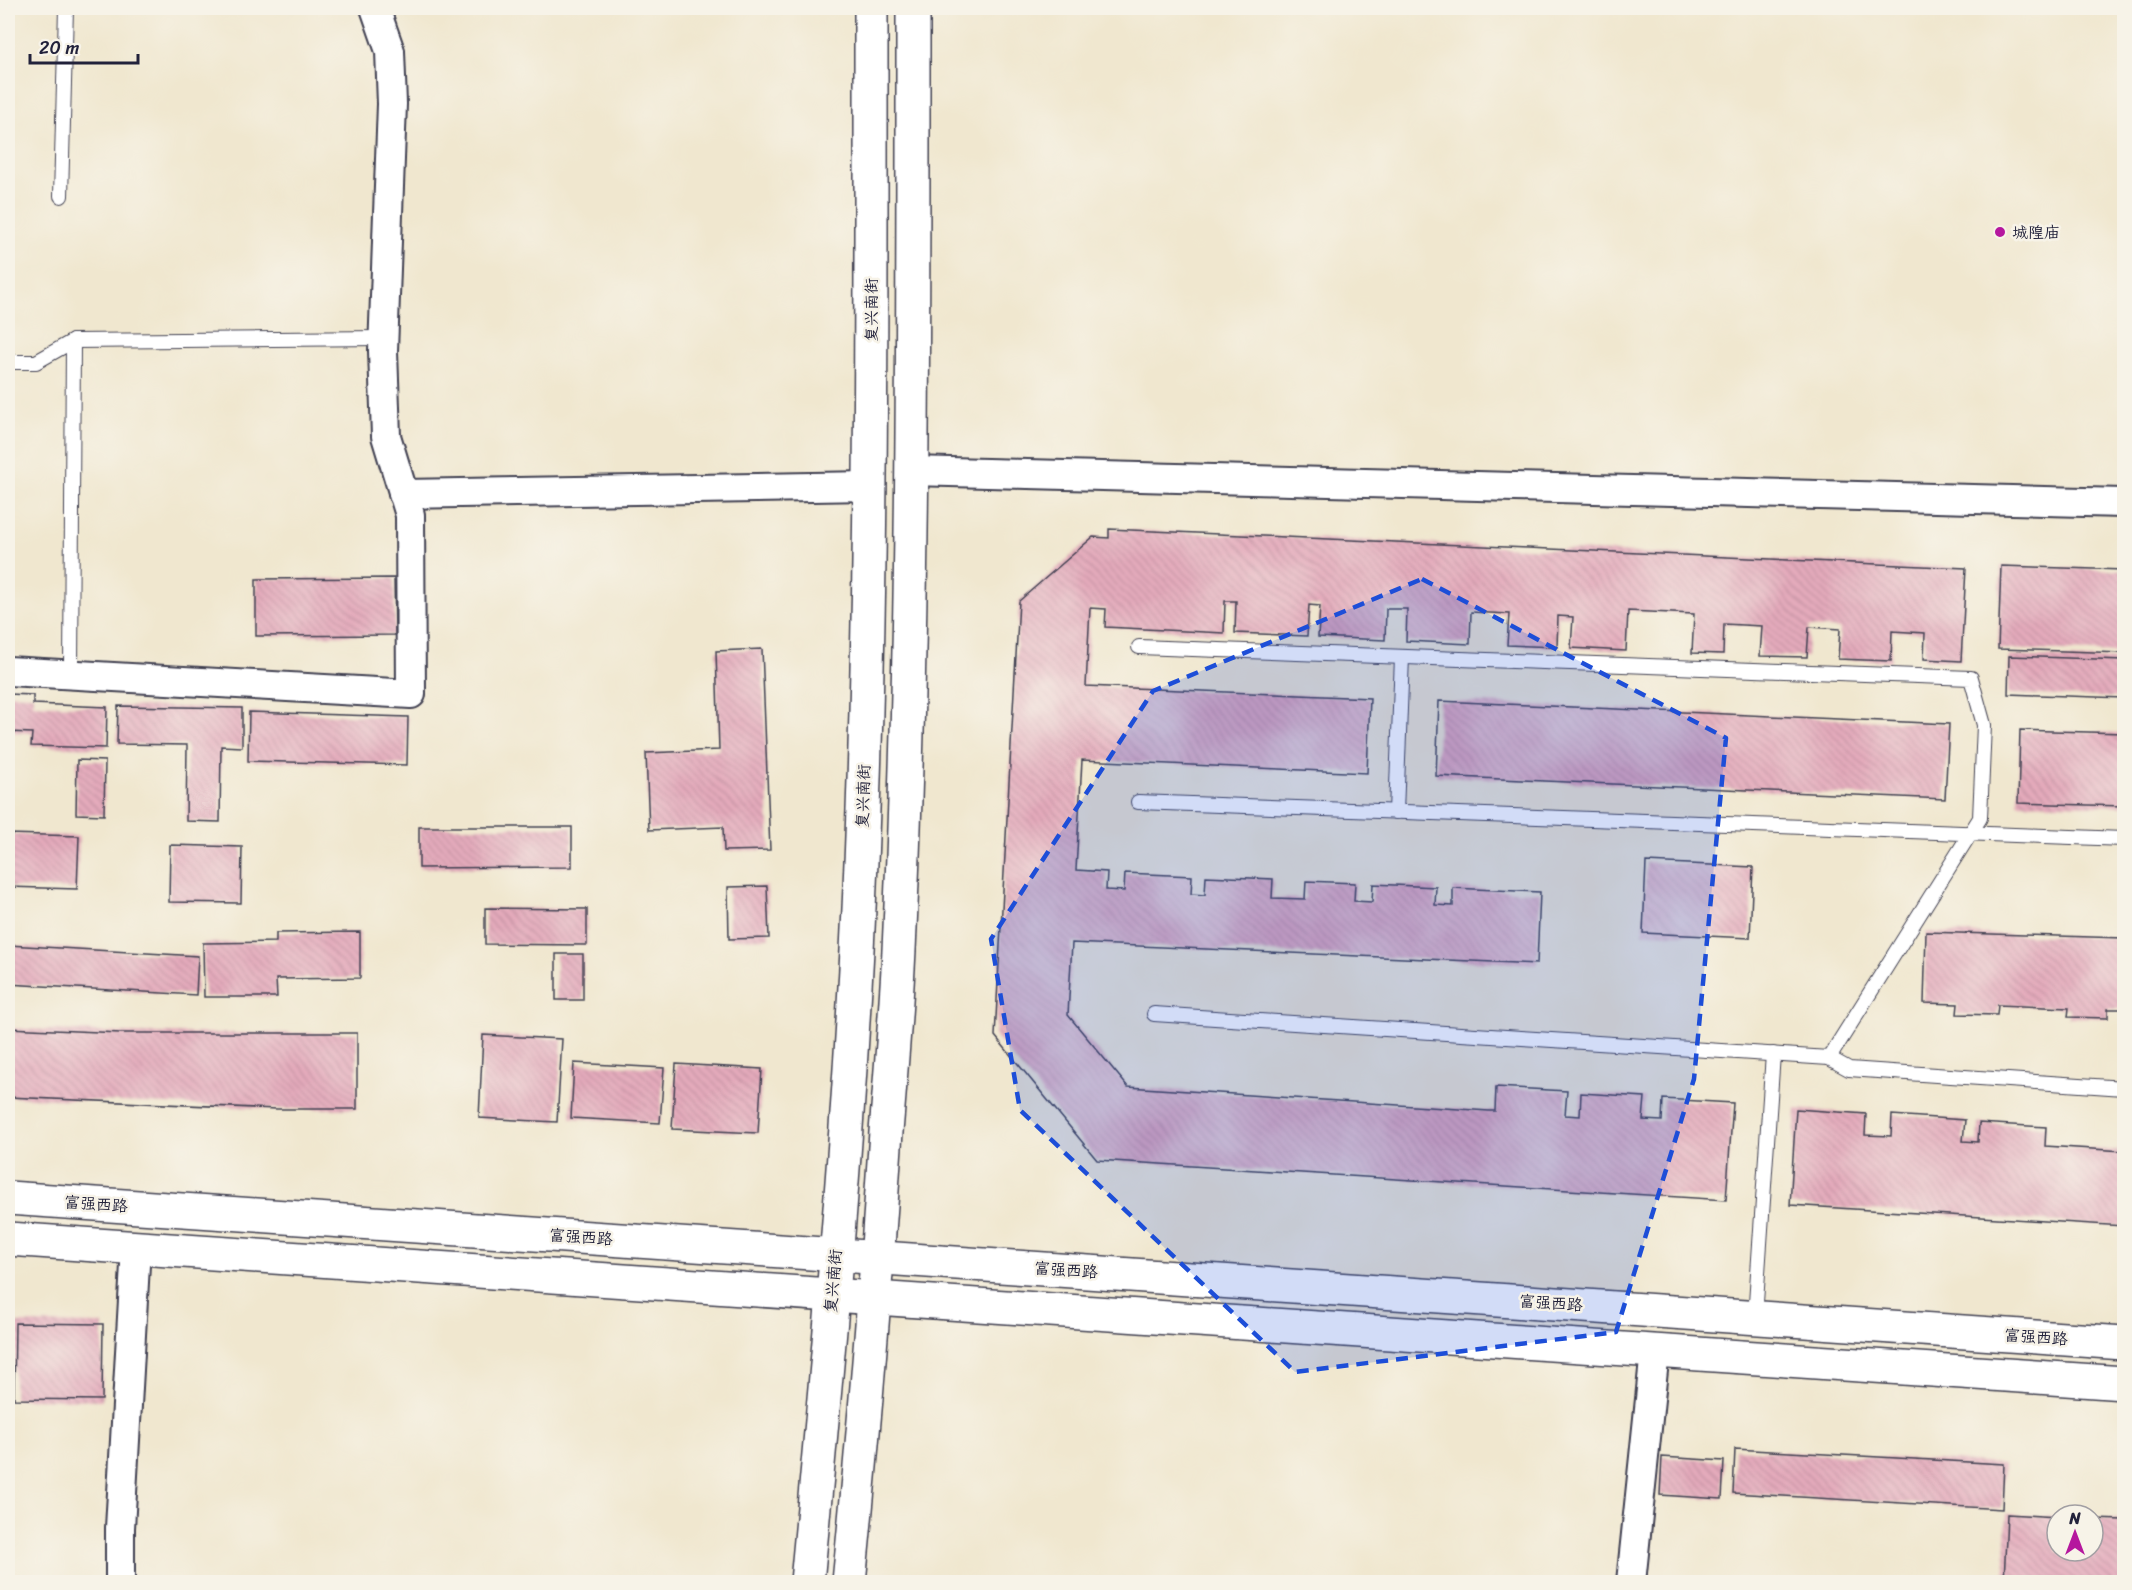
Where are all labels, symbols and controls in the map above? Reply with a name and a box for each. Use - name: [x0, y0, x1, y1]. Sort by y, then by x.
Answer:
- scale bar: [30, 27, 138, 65]
- text: 20 m: [39, 32, 79, 64]
- place label: 城隍庙: [2012, 218, 2060, 247]
- marker: 城隍庙: [1993, 225, 2007, 239]
- street label: 复兴南街: [857, 278, 886, 342]
- street label: 复兴南街: [847, 764, 879, 828]
- street label: 富强西路: [63, 1187, 129, 1221]
- street label: 富强西路: [548, 1220, 614, 1254]
- street label: 复兴南街: [816, 1248, 850, 1314]
- street label: 富强西路: [1033, 1253, 1099, 1287]
- street label: 富强西路: [1518, 1286, 1584, 1320]
- street label: 富强西路: [2003, 1320, 2069, 1354]
- north arrow: [2045, 1503, 2105, 1563]
- text: N: [2068, 1504, 2081, 1533]

